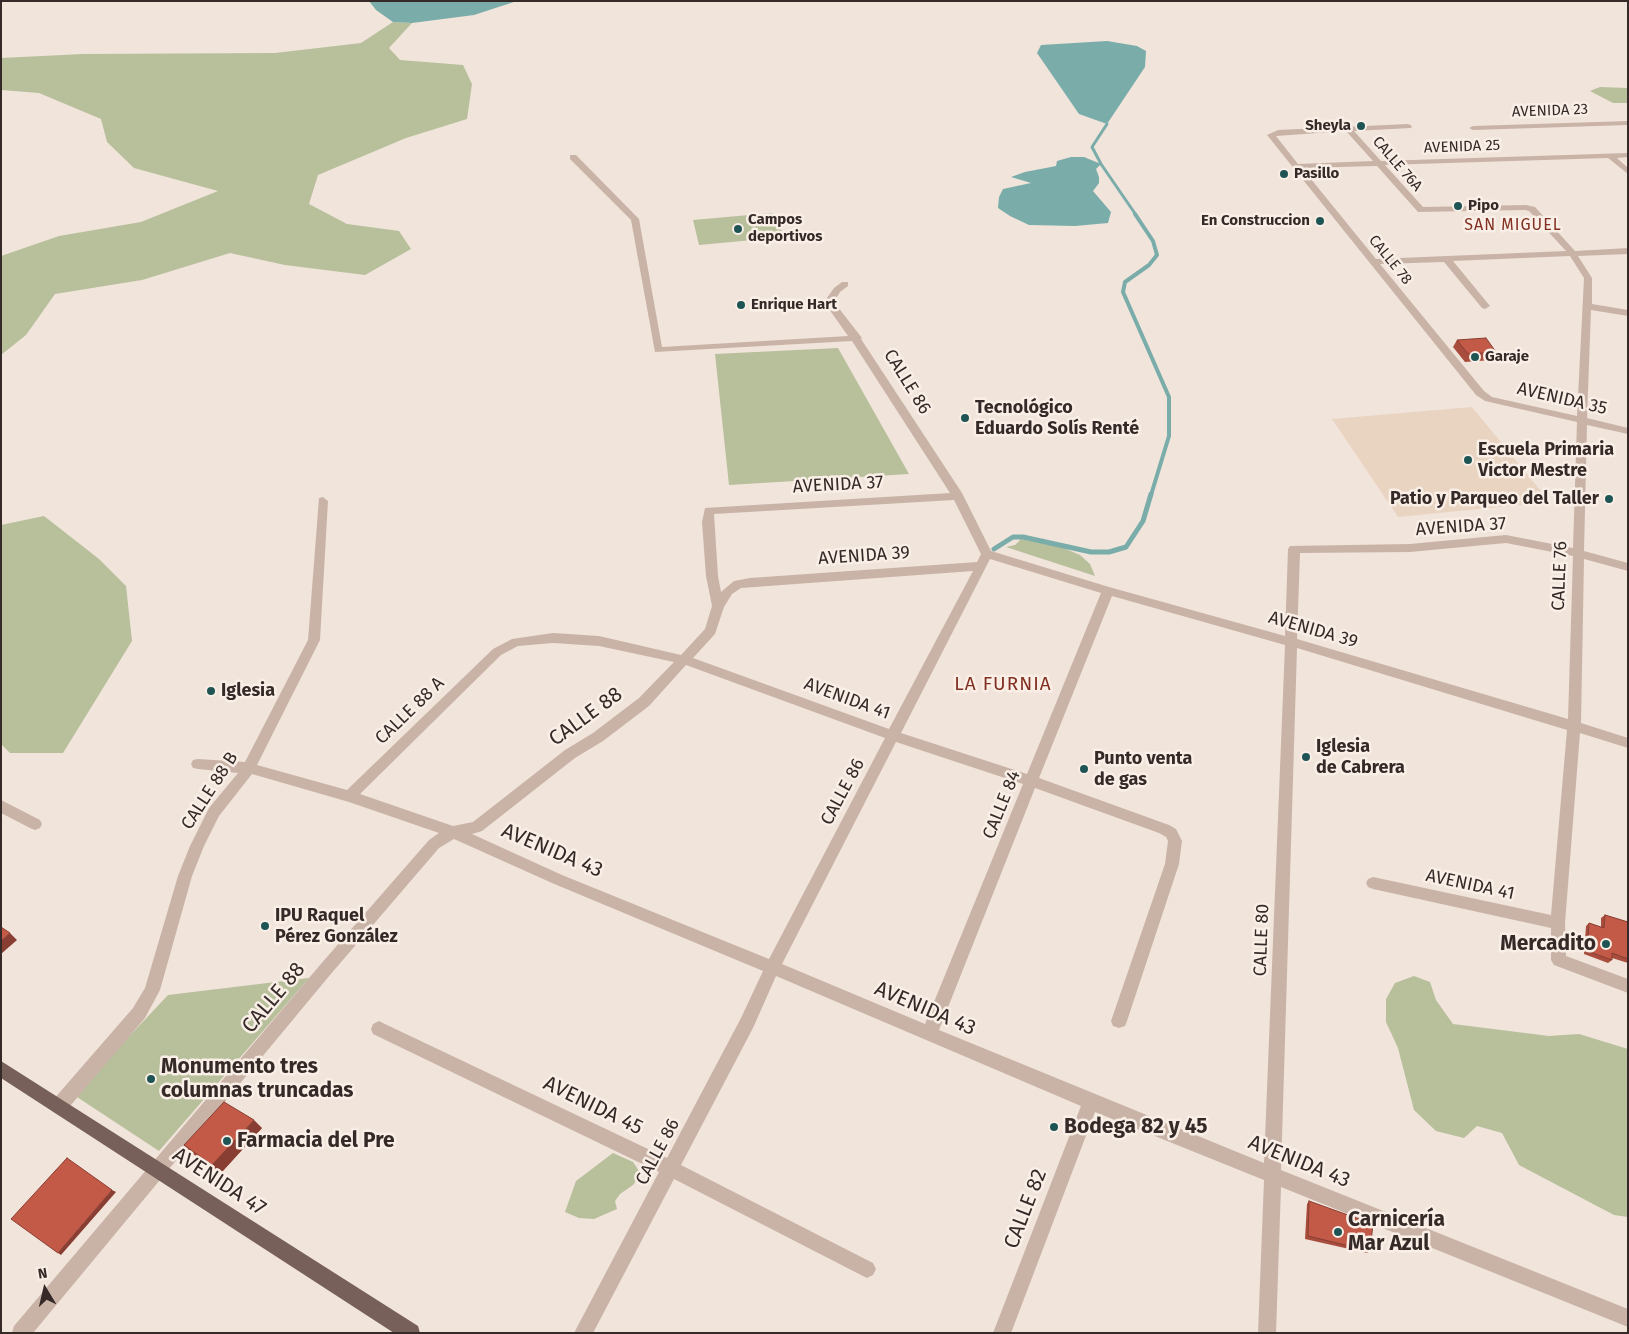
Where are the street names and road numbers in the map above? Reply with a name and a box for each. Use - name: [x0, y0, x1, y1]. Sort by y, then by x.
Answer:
- street label: AVENIDA 23: [1512, 101, 1588, 121]
- street label: CALLE 76A: [1368, 133, 1426, 195]
- street label: AVENIDA 25: [1423, 137, 1501, 157]
- street label: CALLE 78: [1365, 232, 1415, 288]
- street label: CALLE 86: [879, 346, 935, 418]
- street label: AVENIDA 35: [1515, 378, 1609, 420]
- street label: AVENIDA 37: [792, 472, 884, 498]
- street label: AVENIDA 37: [1415, 513, 1507, 541]
- street label: CALLE 76: [1548, 541, 1572, 611]
- street label: AVENIDA 39: [817, 542, 911, 570]
- street label: AVENIDA 39: [1266, 607, 1360, 653]
- street label: CALLE 88 A: [371, 673, 449, 749]
- street label: AVENIDA 41: [801, 673, 893, 725]
- street label: CALLE 88: [544, 682, 628, 752]
- street label: CALLE 88 B: [177, 748, 243, 834]
- street label: CALLE 86: [817, 755, 869, 829]
- street label: CALLE 84: [978, 767, 1026, 843]
- street label: AVENIDA 43: [498, 818, 606, 884]
- street label: AVENIDA 41: [1424, 865, 1516, 905]
- street label: CALLE 80: [1250, 903, 1274, 977]
- street label: CALLE 88: [237, 957, 311, 1039]
- street label: AVENIDA 43: [871, 976, 979, 1042]
- street label: AVENIDA 45: [539, 1071, 647, 1141]
- street label: CALLE 86: [632, 1115, 684, 1189]
- street label: AVENIDA 43: [1244, 1130, 1354, 1194]
- street label: AVENIDA 47: [168, 1143, 270, 1221]
- street label: CALLE 82: [999, 1166, 1053, 1252]

